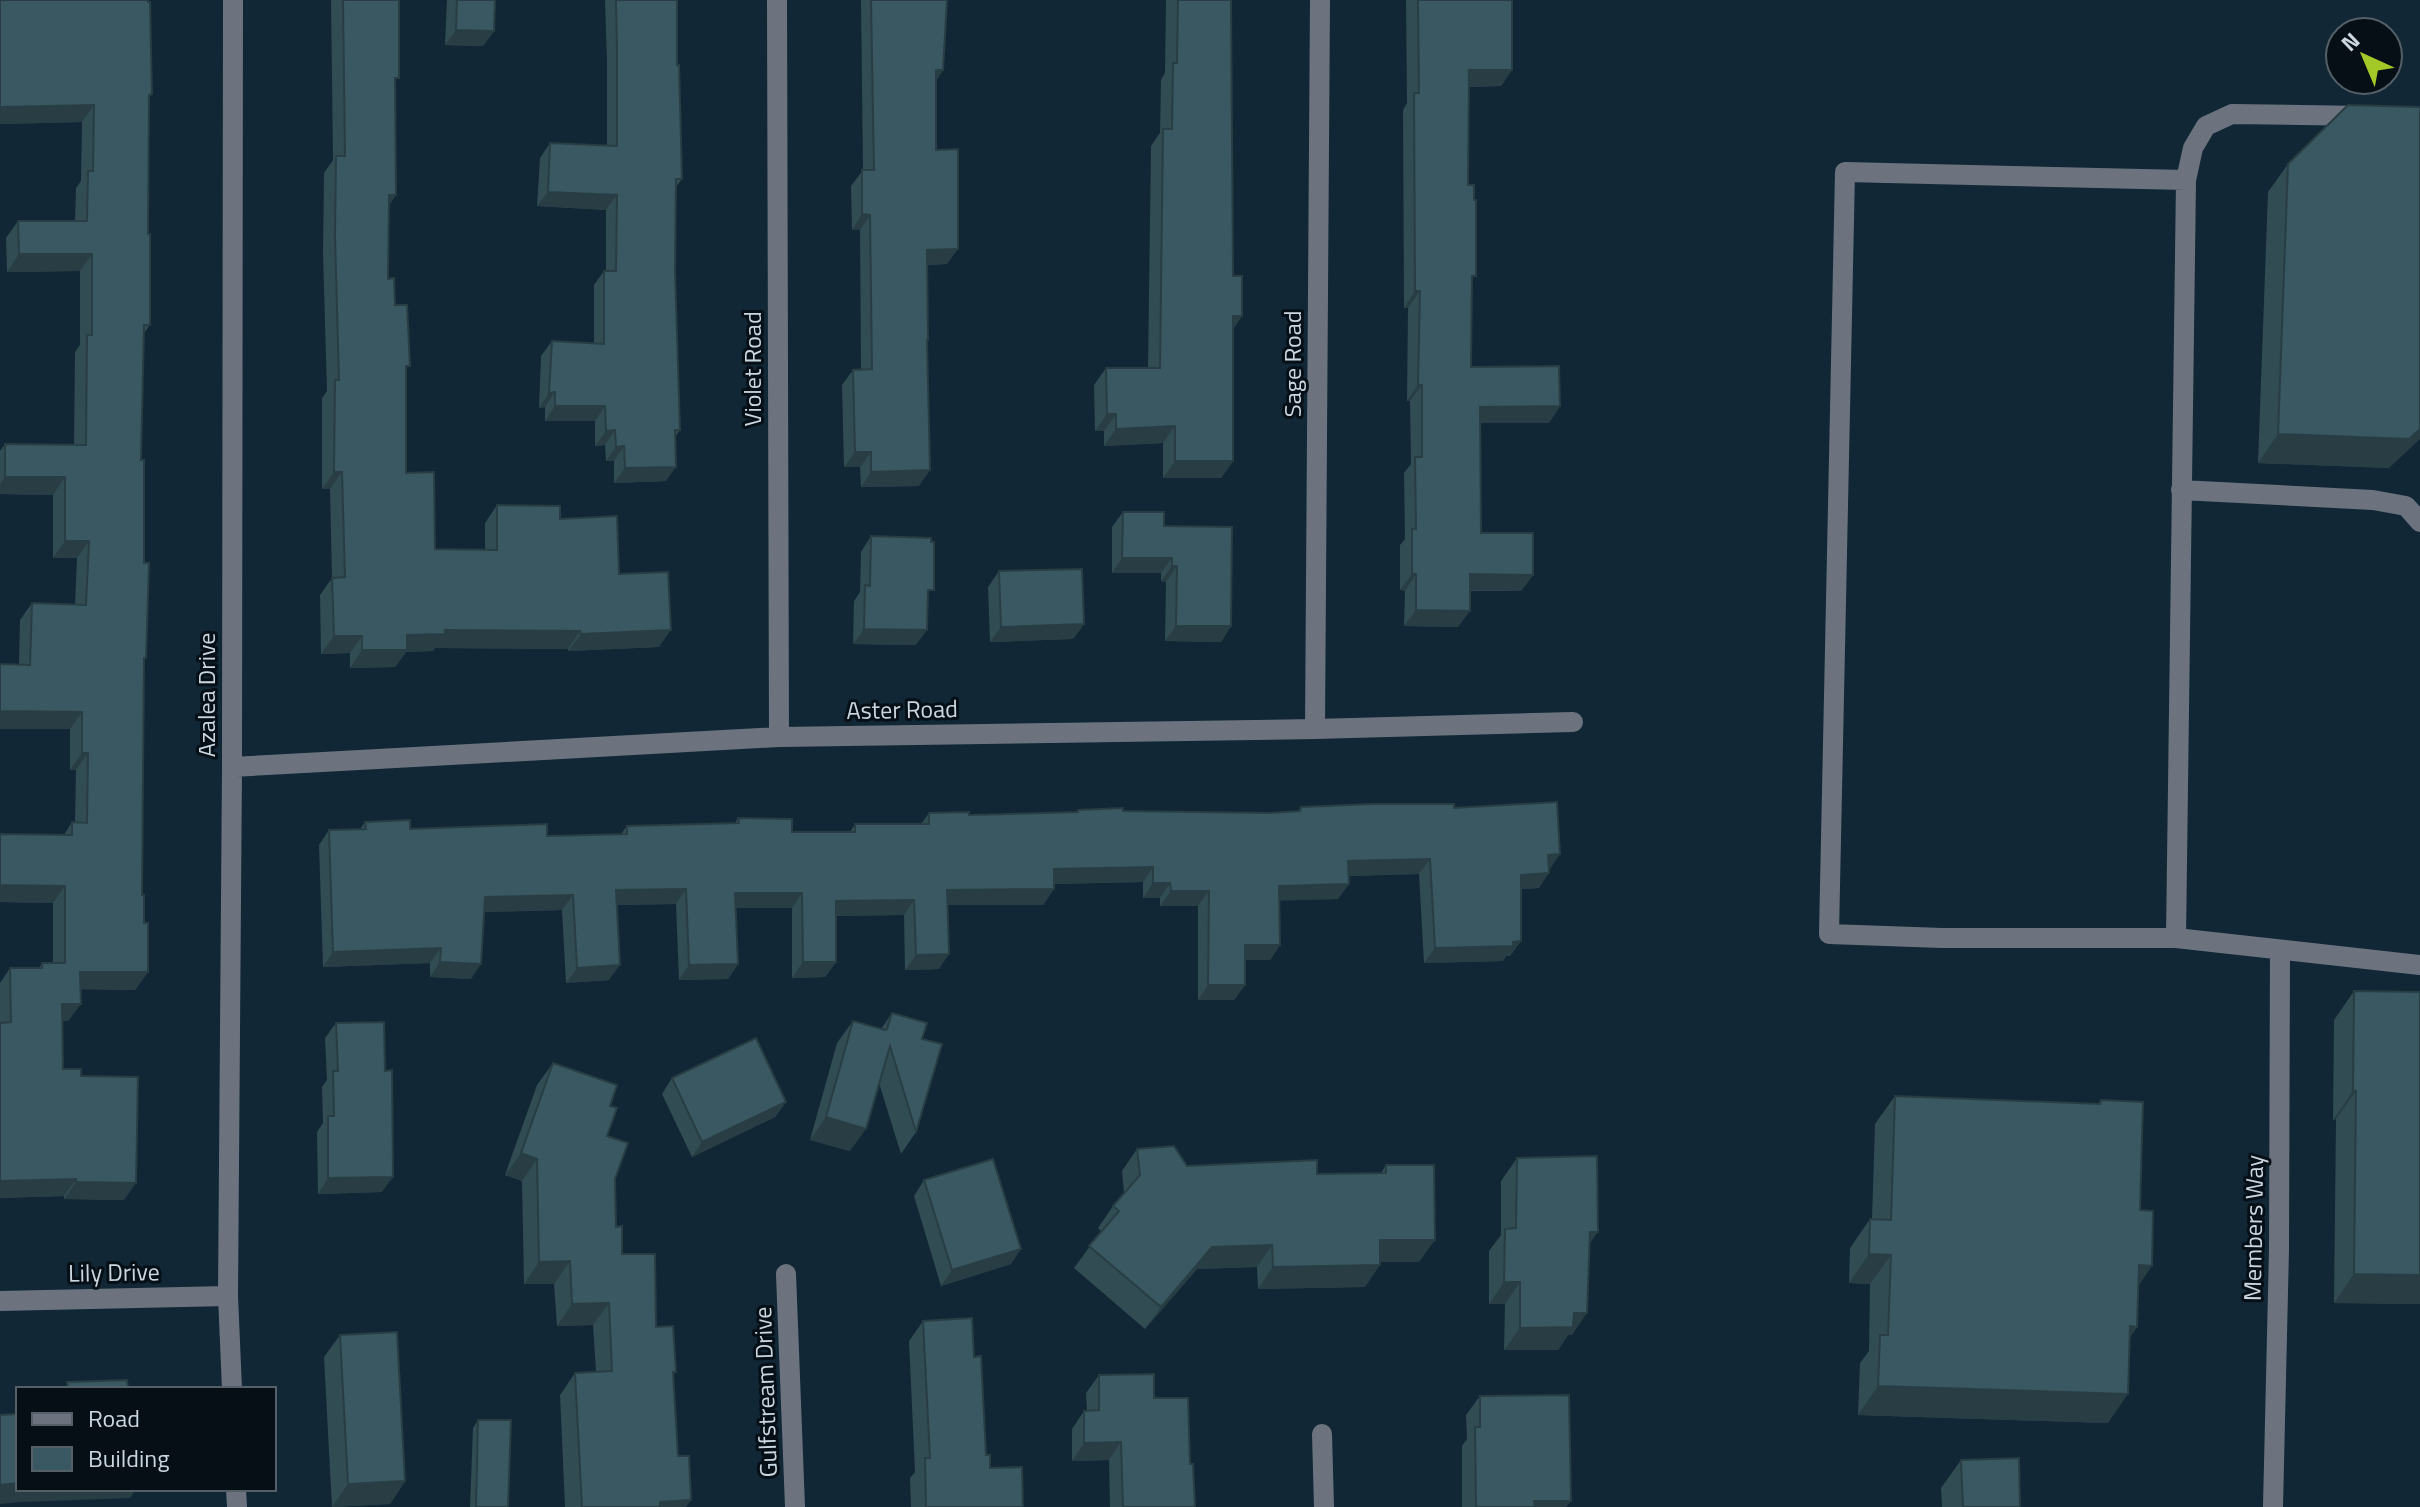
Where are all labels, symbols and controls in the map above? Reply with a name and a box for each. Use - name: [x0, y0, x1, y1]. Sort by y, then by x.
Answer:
- north arrow: [2324, 16, 2404, 96]
- text: N: [2333, 24, 2367, 59]
- street label: Violet Road: [734, 311, 770, 427]
- street label: Sage Road: [1274, 311, 1310, 417]
- street label: Azalea Drive: [188, 633, 224, 757]
- street label: Aster Road: [846, 690, 958, 728]
- street label: Members Way: [2234, 1154, 2272, 1301]
- street label: Lily Drive: [68, 1253, 160, 1291]
- street label: Gulfstream Drive: [744, 1306, 786, 1478]
- legend: [16, 1387, 276, 1491]
- text: Road: [88, 1400, 140, 1436]
- text: Building: [88, 1440, 170, 1476]

